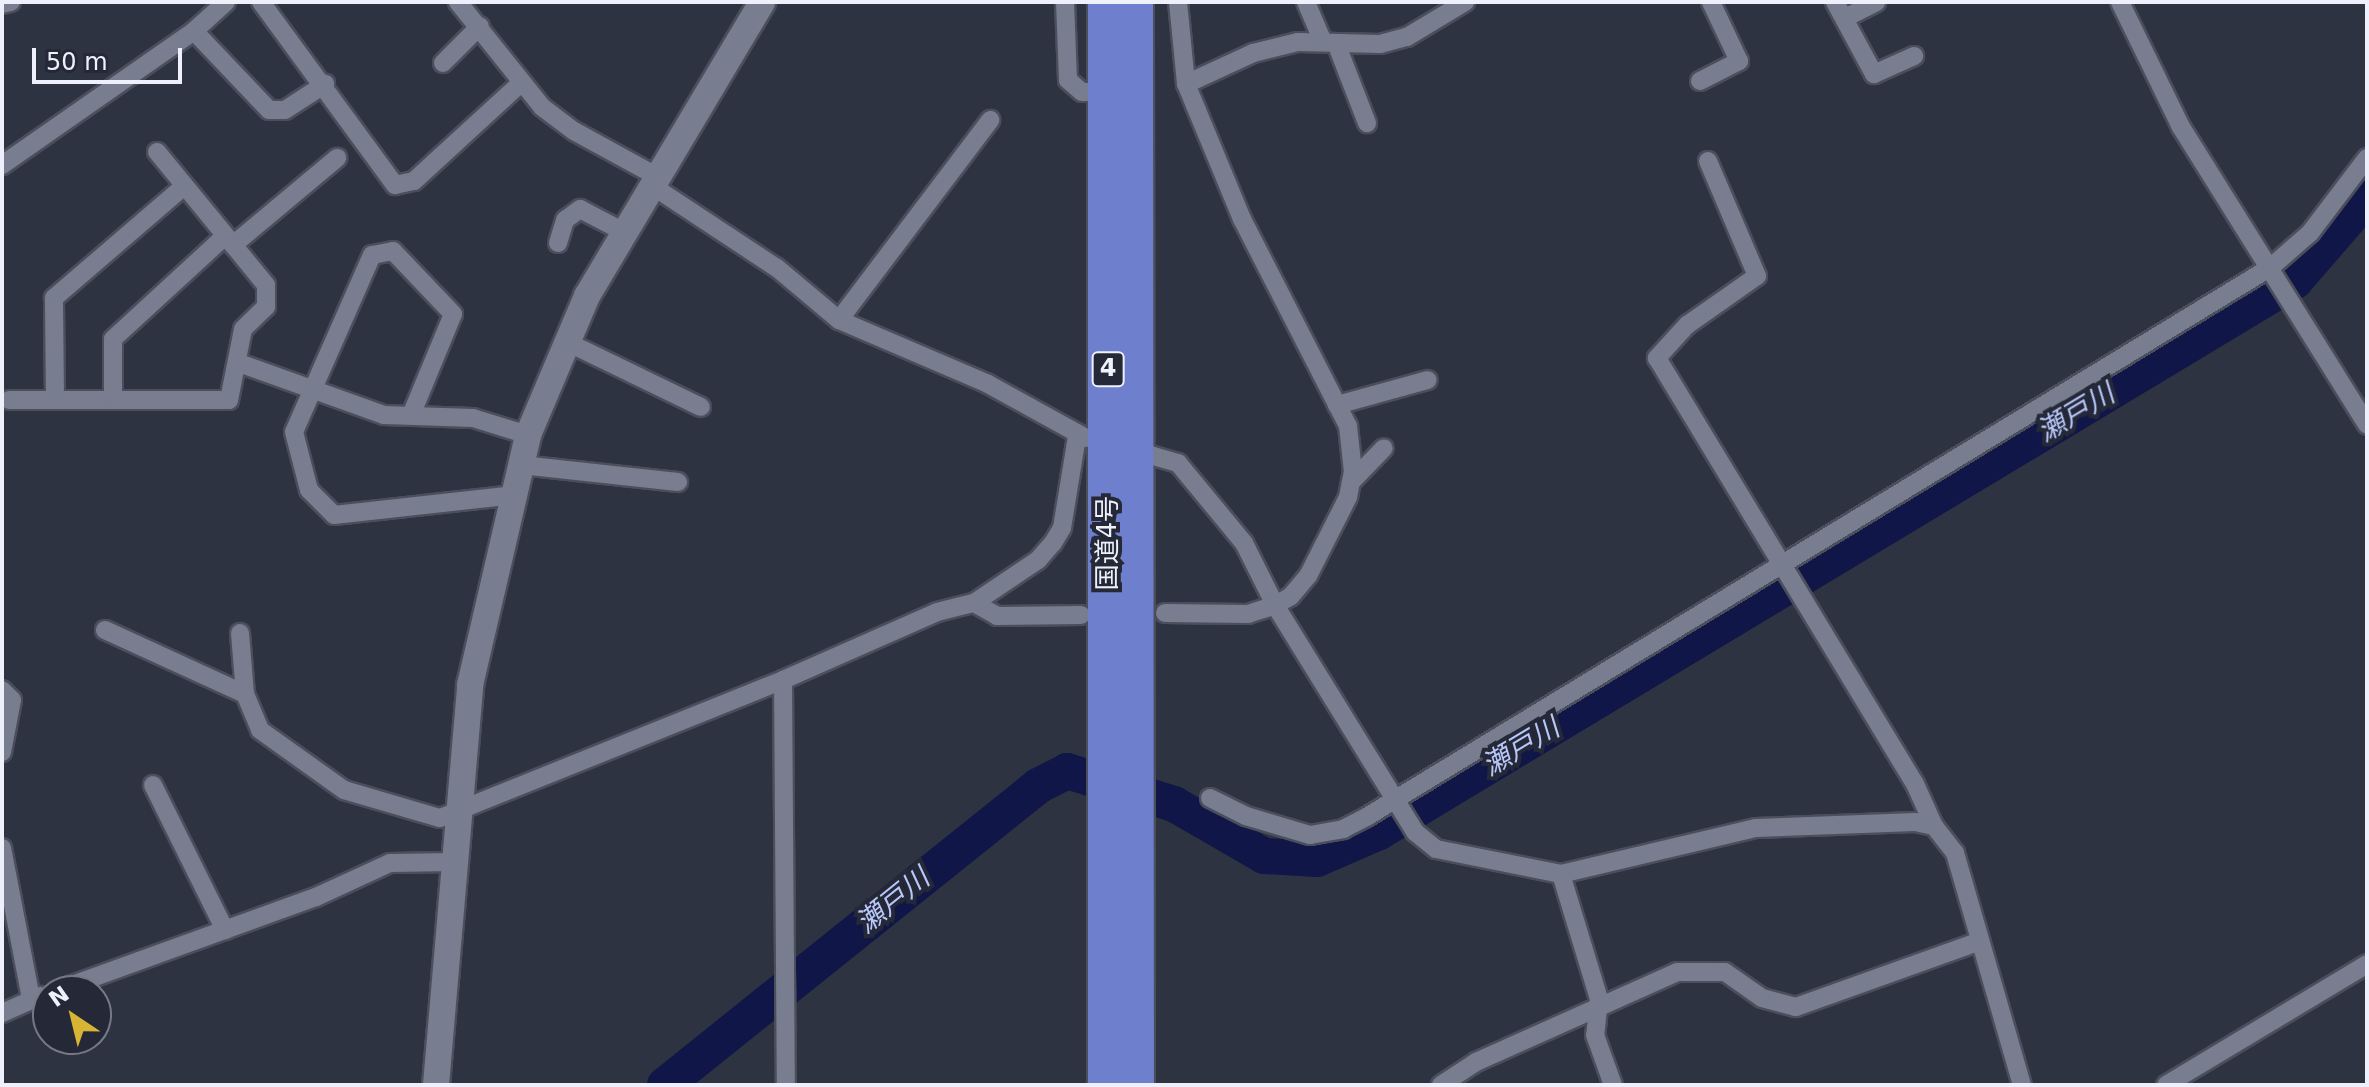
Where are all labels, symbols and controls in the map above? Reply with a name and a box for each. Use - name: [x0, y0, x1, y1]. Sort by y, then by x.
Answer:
- scale bar: [36, 32, 186, 82]
- text: 50 m: [46, 48, 108, 76]
- road number: 4: [1090, 349, 1126, 389]
- water label: 瀬戸川: [2031, 377, 2121, 449]
- street label: 国道4号: [1092, 496, 1124, 590]
- water label: 瀬戸川: [1476, 711, 1566, 783]
- water label: 瀬戸川: [850, 862, 936, 940]
- north arrow: [32, 975, 112, 1055]
- text: N: [44, 981, 74, 1012]

